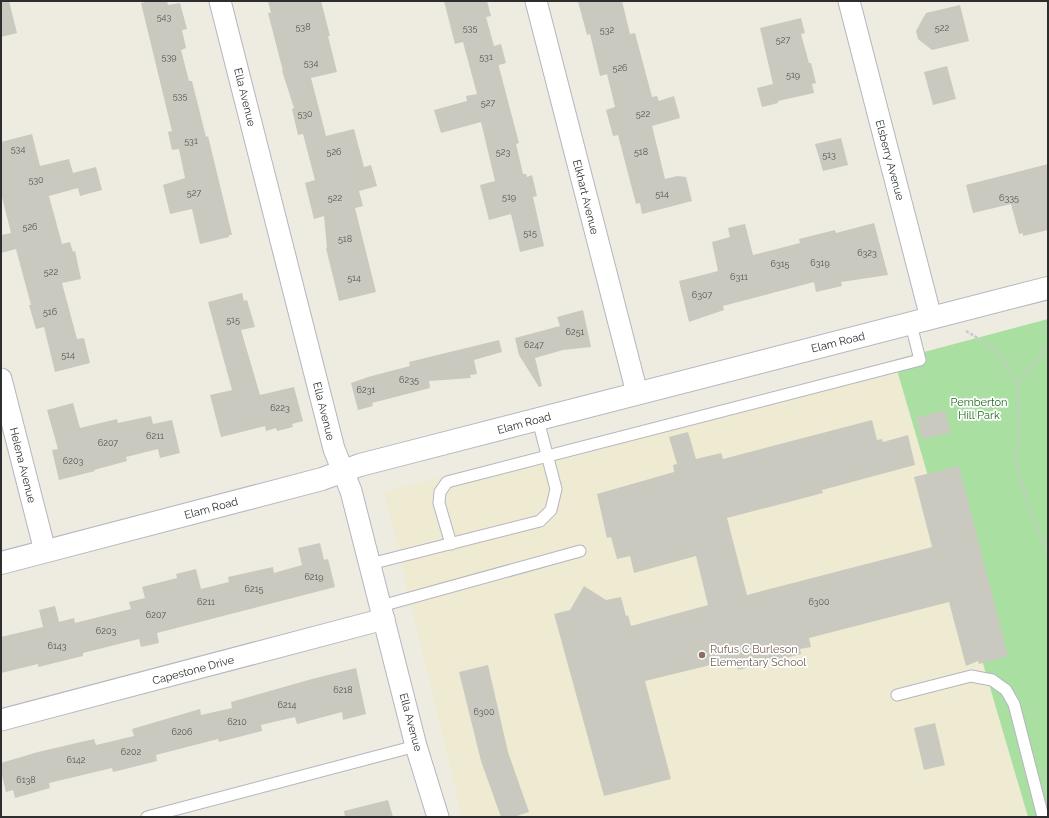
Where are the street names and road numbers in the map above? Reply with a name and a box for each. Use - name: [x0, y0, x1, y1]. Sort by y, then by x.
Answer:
- street label: Ella Avenue: [231, 67, 258, 128]
- street label: Elsberry Avenue: [873, 119, 907, 202]
- street label: Elkhart Avenue: [570, 158, 601, 236]
- street label: Elam Road: [810, 329, 867, 355]
- street label: Ella Avenue: [310, 381, 337, 442]
- street label: Elam Road: [496, 410, 553, 437]
- street label: Helena Avenue: [7, 426, 38, 505]
- street label: Elam Road: [183, 495, 240, 522]
- street label: Capestone Drive: [151, 653, 236, 688]
- street label: Ella Avenue: [397, 692, 425, 753]

